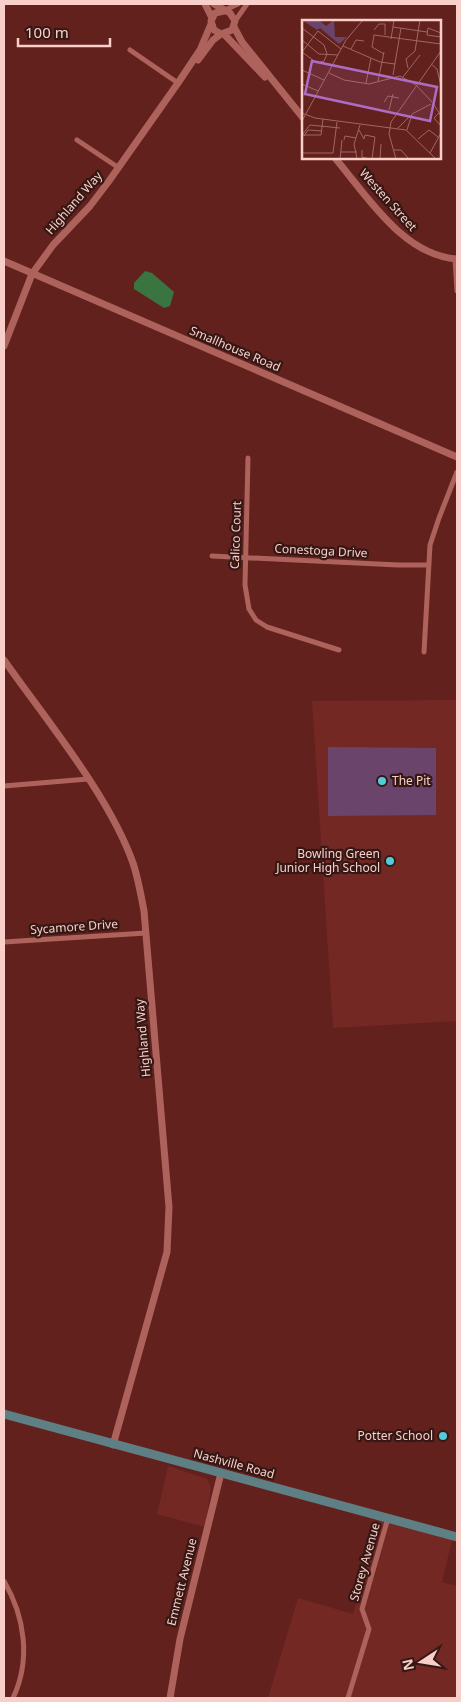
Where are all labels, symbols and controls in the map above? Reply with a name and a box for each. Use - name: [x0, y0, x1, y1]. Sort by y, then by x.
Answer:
- scale bar: [18, 15, 110, 47]
- inset map: [302, 20, 441, 159]
- text: 100 m: [25, 22, 69, 42]
- street label: Westen Street: [356, 165, 421, 235]
- street label: Highland Way: [42, 167, 106, 238]
- street label: Smallhouse Road: [187, 322, 283, 375]
- street label: Calico Court: [226, 500, 245, 569]
- street label: Conestoga Drive: [274, 540, 368, 561]
- place label: The Pit: [392, 772, 431, 789]
- marker: The Pit: [376, 775, 388, 787]
- place label: Bowling Green Junior High School: [275, 845, 380, 876]
- marker: Bowling Green Junior High School: [384, 855, 396, 867]
- street label: Sycamore Drive: [29, 915, 119, 938]
- street label: Highland Way: [131, 997, 154, 1078]
- place label: Potter School: [358, 1427, 433, 1444]
- marker: Potter School: [437, 1430, 449, 1442]
- street label: Nashville Road: [192, 1445, 276, 1482]
- street label: Storey Avenue: [345, 1520, 384, 1603]
- street label: Emmett Avenue: [162, 1536, 201, 1628]
- north arrow: [396, 1637, 446, 1687]
- text: N: [397, 1657, 418, 1672]

